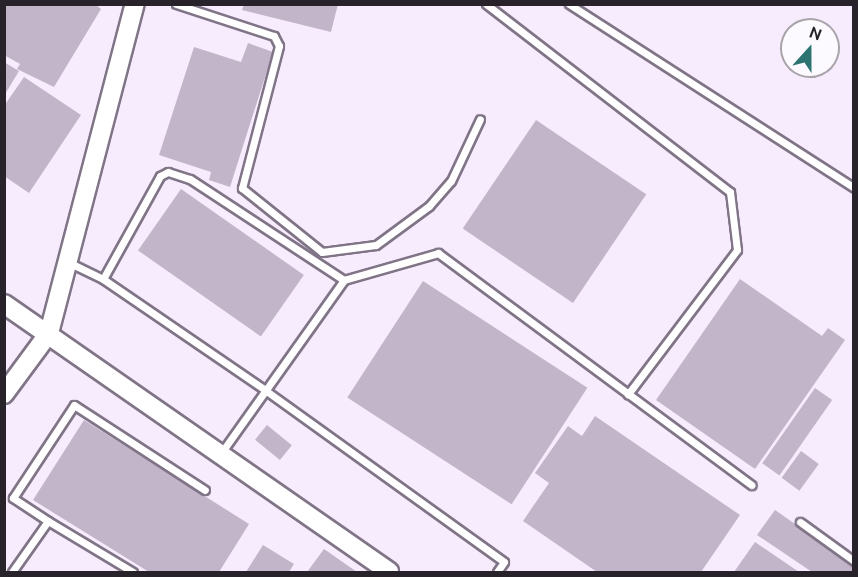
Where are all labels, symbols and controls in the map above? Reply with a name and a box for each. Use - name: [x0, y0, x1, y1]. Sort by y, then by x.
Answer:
- north arrow: [780, 18, 840, 78]
- text: N: [807, 23, 825, 44]

